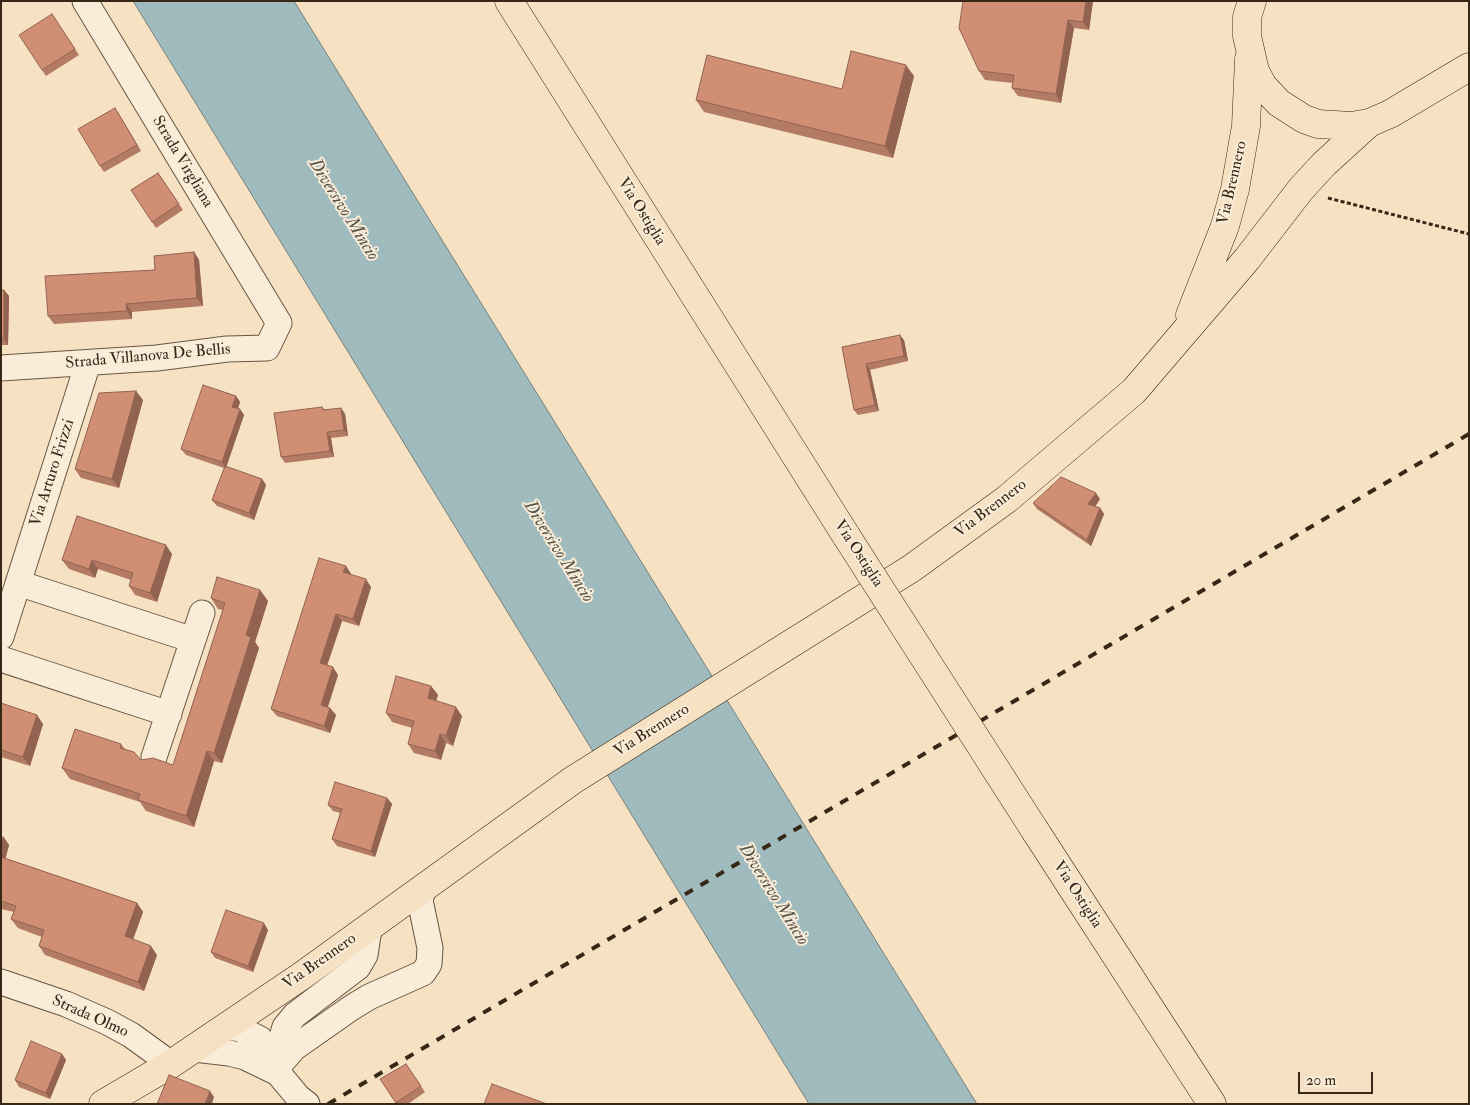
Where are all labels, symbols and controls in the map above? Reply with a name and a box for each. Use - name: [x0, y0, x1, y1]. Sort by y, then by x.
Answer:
- street label: Strada Virgliana: [147, 113, 217, 211]
- street label: Via Brennero: [1214, 139, 1252, 227]
- water label: Diversivo Mincio: [303, 155, 383, 265]
- street label: Via Ostiglia: [613, 175, 669, 249]
- street label: Strada Villanova De Bellis: [65, 340, 231, 374]
- street label: Via Arturo Frizzi: [27, 417, 79, 529]
- street label: Via Brennero: [951, 476, 1031, 542]
- water label: Diversivo Mincio: [518, 497, 598, 607]
- street label: Via Ostiglia: [829, 517, 887, 591]
- street label: Via Brennero: [611, 700, 693, 762]
- water label: Diversivo Mincio: [733, 840, 813, 950]
- street label: Via Ostiglia: [1048, 858, 1106, 932]
- street label: Via Brennero: [280, 930, 360, 994]
- street label: Strada Olmo: [49, 992, 131, 1042]
- scale bar: [1300, 1062, 1375, 1094]
- text: 20 m: [1306, 1071, 1336, 1090]

